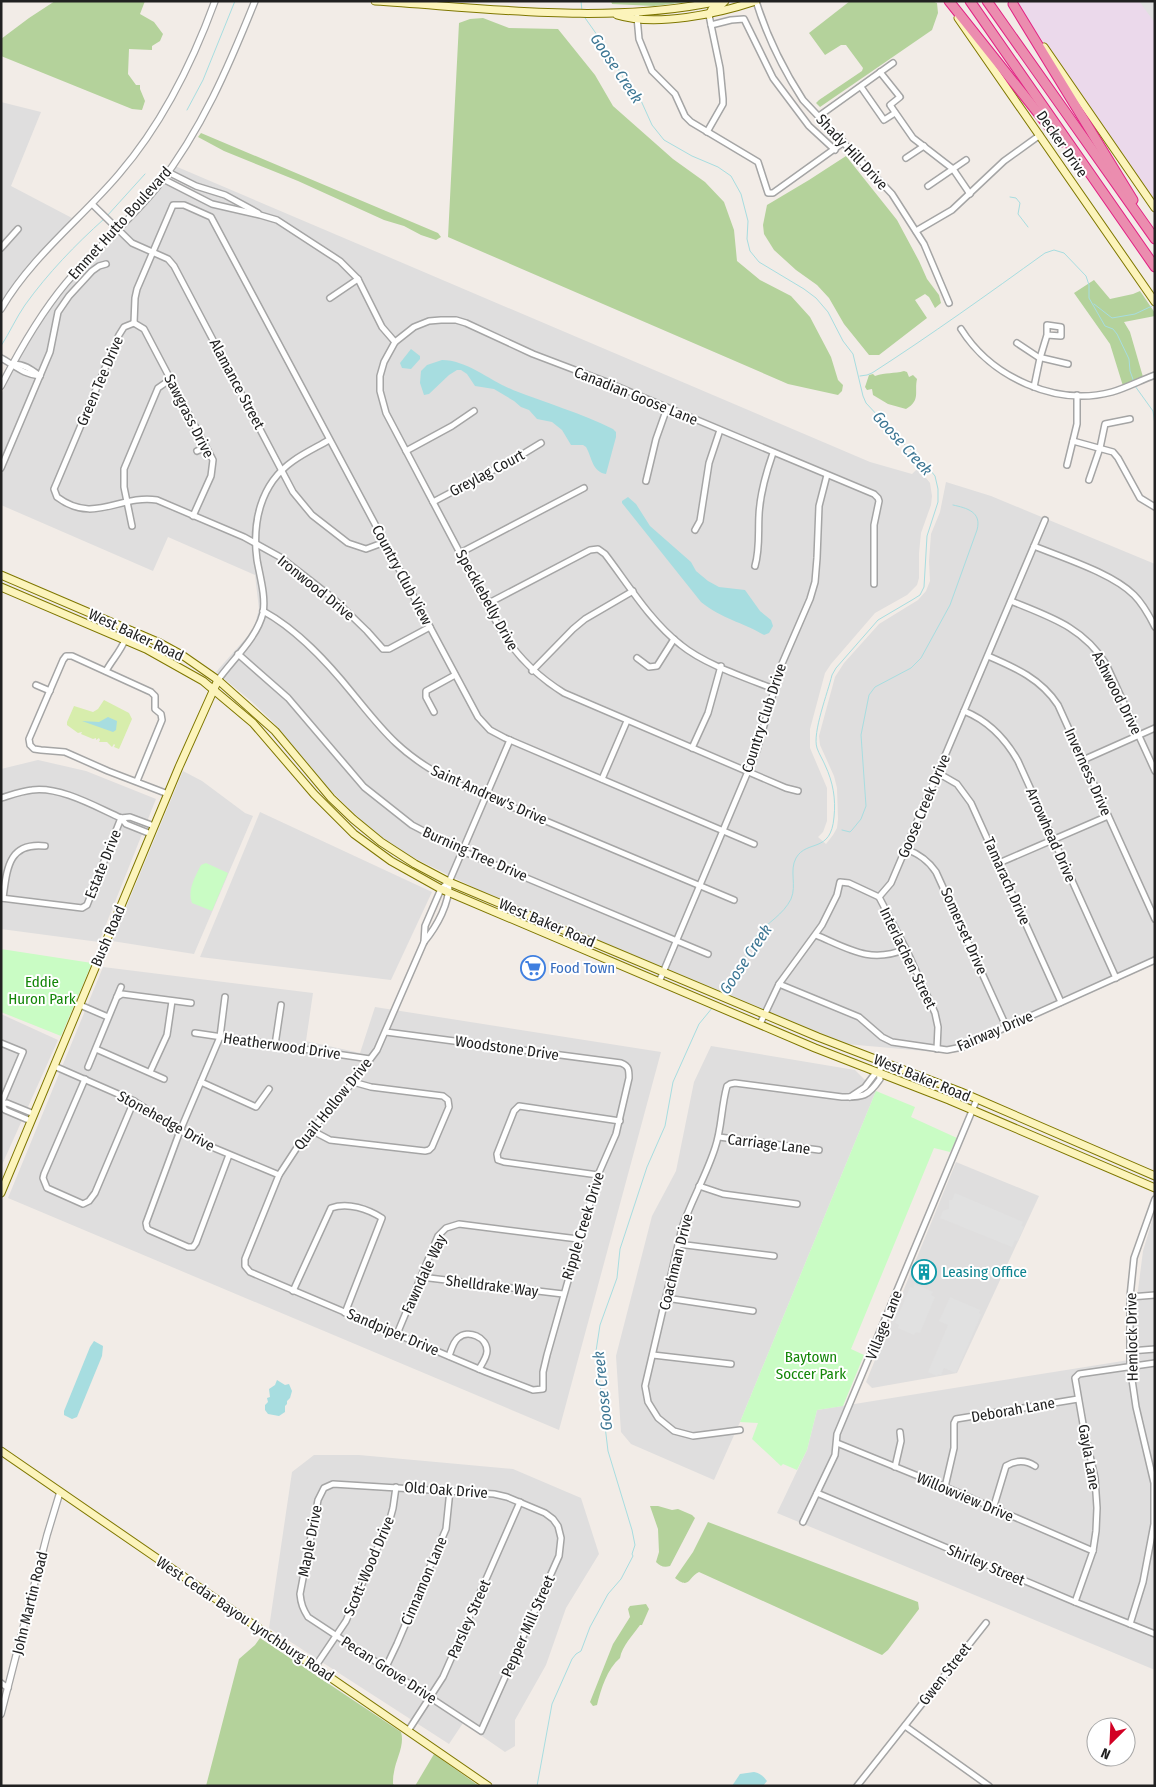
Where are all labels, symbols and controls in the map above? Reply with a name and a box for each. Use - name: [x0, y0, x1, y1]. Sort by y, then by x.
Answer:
- water label: Goose Creek: [586, 30, 647, 107]
- street label: Decker Drive: [1032, 107, 1092, 181]
- street label: Shady Hill Drive: [812, 110, 892, 194]
- street label: Emmet Hutto Boulevard: [65, 163, 175, 283]
- street label: Green Tee Drive: [73, 333, 127, 429]
- street label: Alamance Street: [206, 336, 268, 432]
- street label: Canadian Goose Lane: [572, 363, 700, 429]
- street label: Sawgrass Drive: [160, 371, 218, 461]
- water label: Goose Creek: [869, 407, 936, 479]
- street label: Greylag Court: [446, 446, 528, 500]
- street label: Country Club View: [368, 522, 436, 628]
- street label: Specklebelly Drive: [452, 546, 522, 654]
- street label: Ironwood Drive: [274, 552, 358, 624]
- street label: West Baker Road: [86, 605, 186, 665]
- street label: Ashwood Drive: [1088, 648, 1146, 738]
- street label: Country Club Drive: [738, 661, 790, 775]
- street label: Inverness Drive: [1061, 725, 1115, 819]
- street label: Goose Creek Drive: [894, 751, 954, 861]
- street label: Saint Andrew's Drive: [428, 761, 550, 829]
- street label: Arrowhead Drive: [1022, 785, 1080, 885]
- street label: Burning Tree Drive: [420, 823, 530, 885]
- street label: Estate Drive: [81, 827, 125, 901]
- street label: Tamarach Drive: [980, 834, 1034, 928]
- street label: Somerset Drive: [937, 885, 991, 977]
- street label: West Baker Road: [496, 895, 598, 951]
- street label: Bush Road: [87, 903, 129, 969]
- street label: Interlachen Street: [876, 904, 940, 1012]
- water label: Goose Creek: [715, 921, 776, 998]
- supermarket icon: Food Town: [520, 955, 546, 981]
- place label: Food Town: [550, 959, 615, 977]
- park label: Eddie Huron Park: [8, 973, 76, 1008]
- street label: Fairway Drive: [954, 1007, 1036, 1055]
- street label: Heatherwood Drive: [222, 1029, 342, 1063]
- street label: Woodstone Drive: [454, 1032, 560, 1064]
- street label: West Baker Road: [871, 1050, 973, 1106]
- street label: Quail Hollow Drive: [290, 1054, 376, 1154]
- street label: Stonehedge Drive: [114, 1087, 218, 1155]
- street label: Carriage Lane: [727, 1130, 811, 1158]
- street label: Ripple Creek Drive: [558, 1170, 608, 1282]
- street label: Coachman Drive: [655, 1212, 697, 1312]
- street label: Fawndale Way: [398, 1231, 450, 1316]
- building icon: Leasing Office: [911, 1259, 937, 1285]
- place label: Leasing Office: [942, 1263, 1027, 1281]
- street label: Shelldrake Way: [445, 1271, 540, 1301]
- street label: Village Lane: [862, 1288, 906, 1362]
- street label: Hemlock Drive: [1122, 1293, 1142, 1381]
- street label: Sandpiper Drive: [344, 1304, 442, 1360]
- park label: Baytown Soccer Park: [776, 1348, 846, 1383]
- water label: Goose Creek: [589, 1350, 616, 1432]
- street label: Deborah Lane: [970, 1394, 1056, 1426]
- street label: Gayla Lane: [1074, 1423, 1104, 1491]
- street label: Willowview Drive: [914, 1468, 1016, 1526]
- street label: Old Oak Drive: [404, 1478, 488, 1502]
- street label: Maple Drive: [294, 1504, 326, 1578]
- street label: Scott-Wood Drive: [340, 1514, 398, 1618]
- street label: Cinnamon Lane: [397, 1534, 451, 1628]
- street label: Shirley Street: [944, 1541, 1028, 1589]
- street label: John Martin Road: [8, 1550, 52, 1656]
- street label: West Cedar Bayou Lynchburg Road: [153, 1553, 337, 1685]
- street label: Pepper Mill Street: [497, 1572, 559, 1680]
- street label: Parsley Street: [444, 1577, 494, 1661]
- street label: Pecan Grove Drive: [338, 1632, 440, 1708]
- street label: Gwen Street: [915, 1639, 975, 1709]
- north arrow: [1086, 1717, 1136, 1767]
- text: N: [1099, 1744, 1113, 1763]

